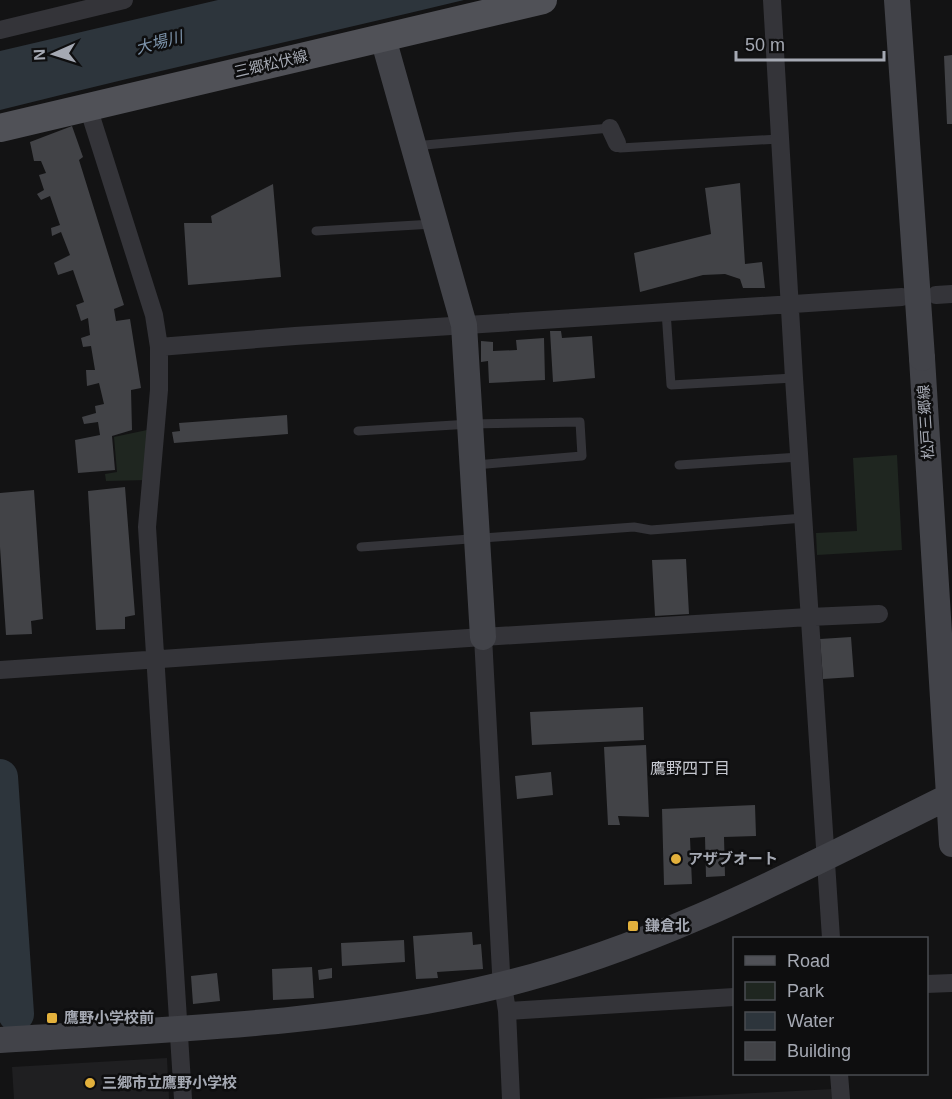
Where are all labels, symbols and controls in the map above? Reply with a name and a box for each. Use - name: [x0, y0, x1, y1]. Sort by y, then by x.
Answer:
- north arrow: [24, 24, 84, 84]
- scale bar: [736, 24, 884, 62]
- water label: 大場川: [134, 28, 186, 57]
- text: 50 m: [745, 35, 785, 55]
- street label: 三郷松伏線: [232, 47, 309, 80]
- text: N: [31, 49, 48, 61]
- street label: 松戸三郷線: [914, 384, 937, 460]
- district label: 鷹野四丁目: [650, 760, 730, 777]
- place label: アザブオート: [688, 850, 778, 867]
- marker: アザブオート: [669, 852, 683, 866]
- place label: 鎌倉北: [644, 917, 690, 934]
- marker: 鎌倉北: [626, 919, 640, 933]
- legend: [733, 937, 928, 1075]
- text: Road: [787, 951, 830, 971]
- text: Park: [787, 981, 825, 1001]
- place label: 鷹野小学校前: [64, 1009, 154, 1026]
- marker: 鷹野小学校前: [45, 1011, 59, 1025]
- text: Water: [787, 1011, 834, 1031]
- text: Building: [787, 1041, 851, 1061]
- place label: 三郷市立鷹野小学校: [102, 1074, 237, 1091]
- marker: 三郷市立鷹野小学校: [83, 1076, 97, 1090]

